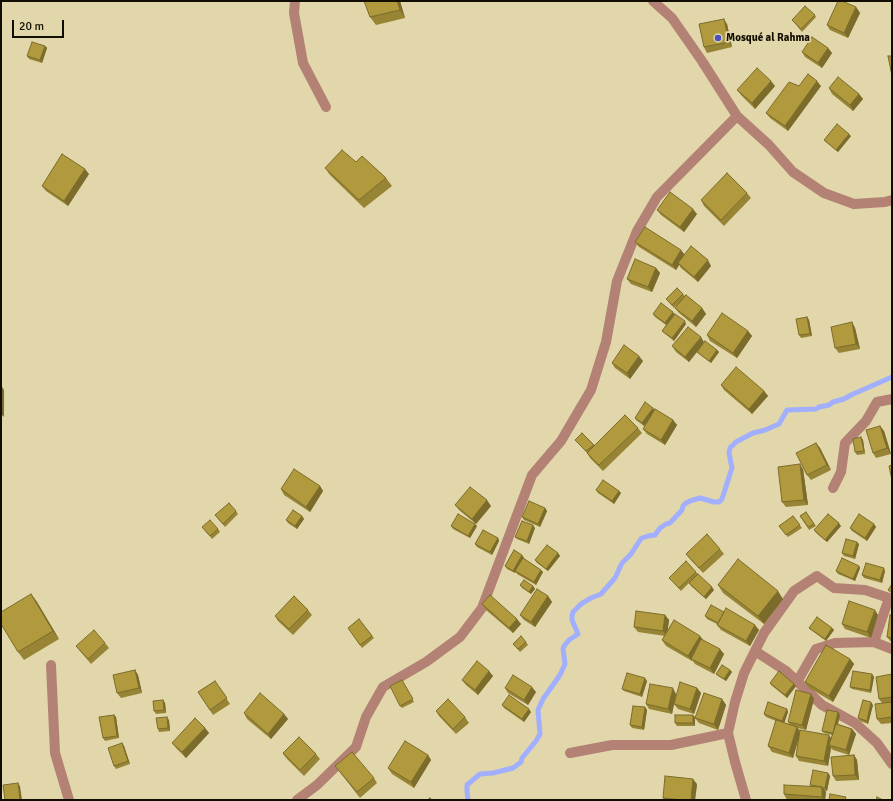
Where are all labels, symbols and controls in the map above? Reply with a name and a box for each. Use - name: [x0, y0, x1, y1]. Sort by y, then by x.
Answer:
- scale bar: [14, 12, 66, 38]
- text: 20 m: [19, 19, 44, 34]
- place label: Mosqué al Rahma: [726, 31, 810, 45]
- marker: Mosqué al Rahma: [713, 33, 723, 43]

